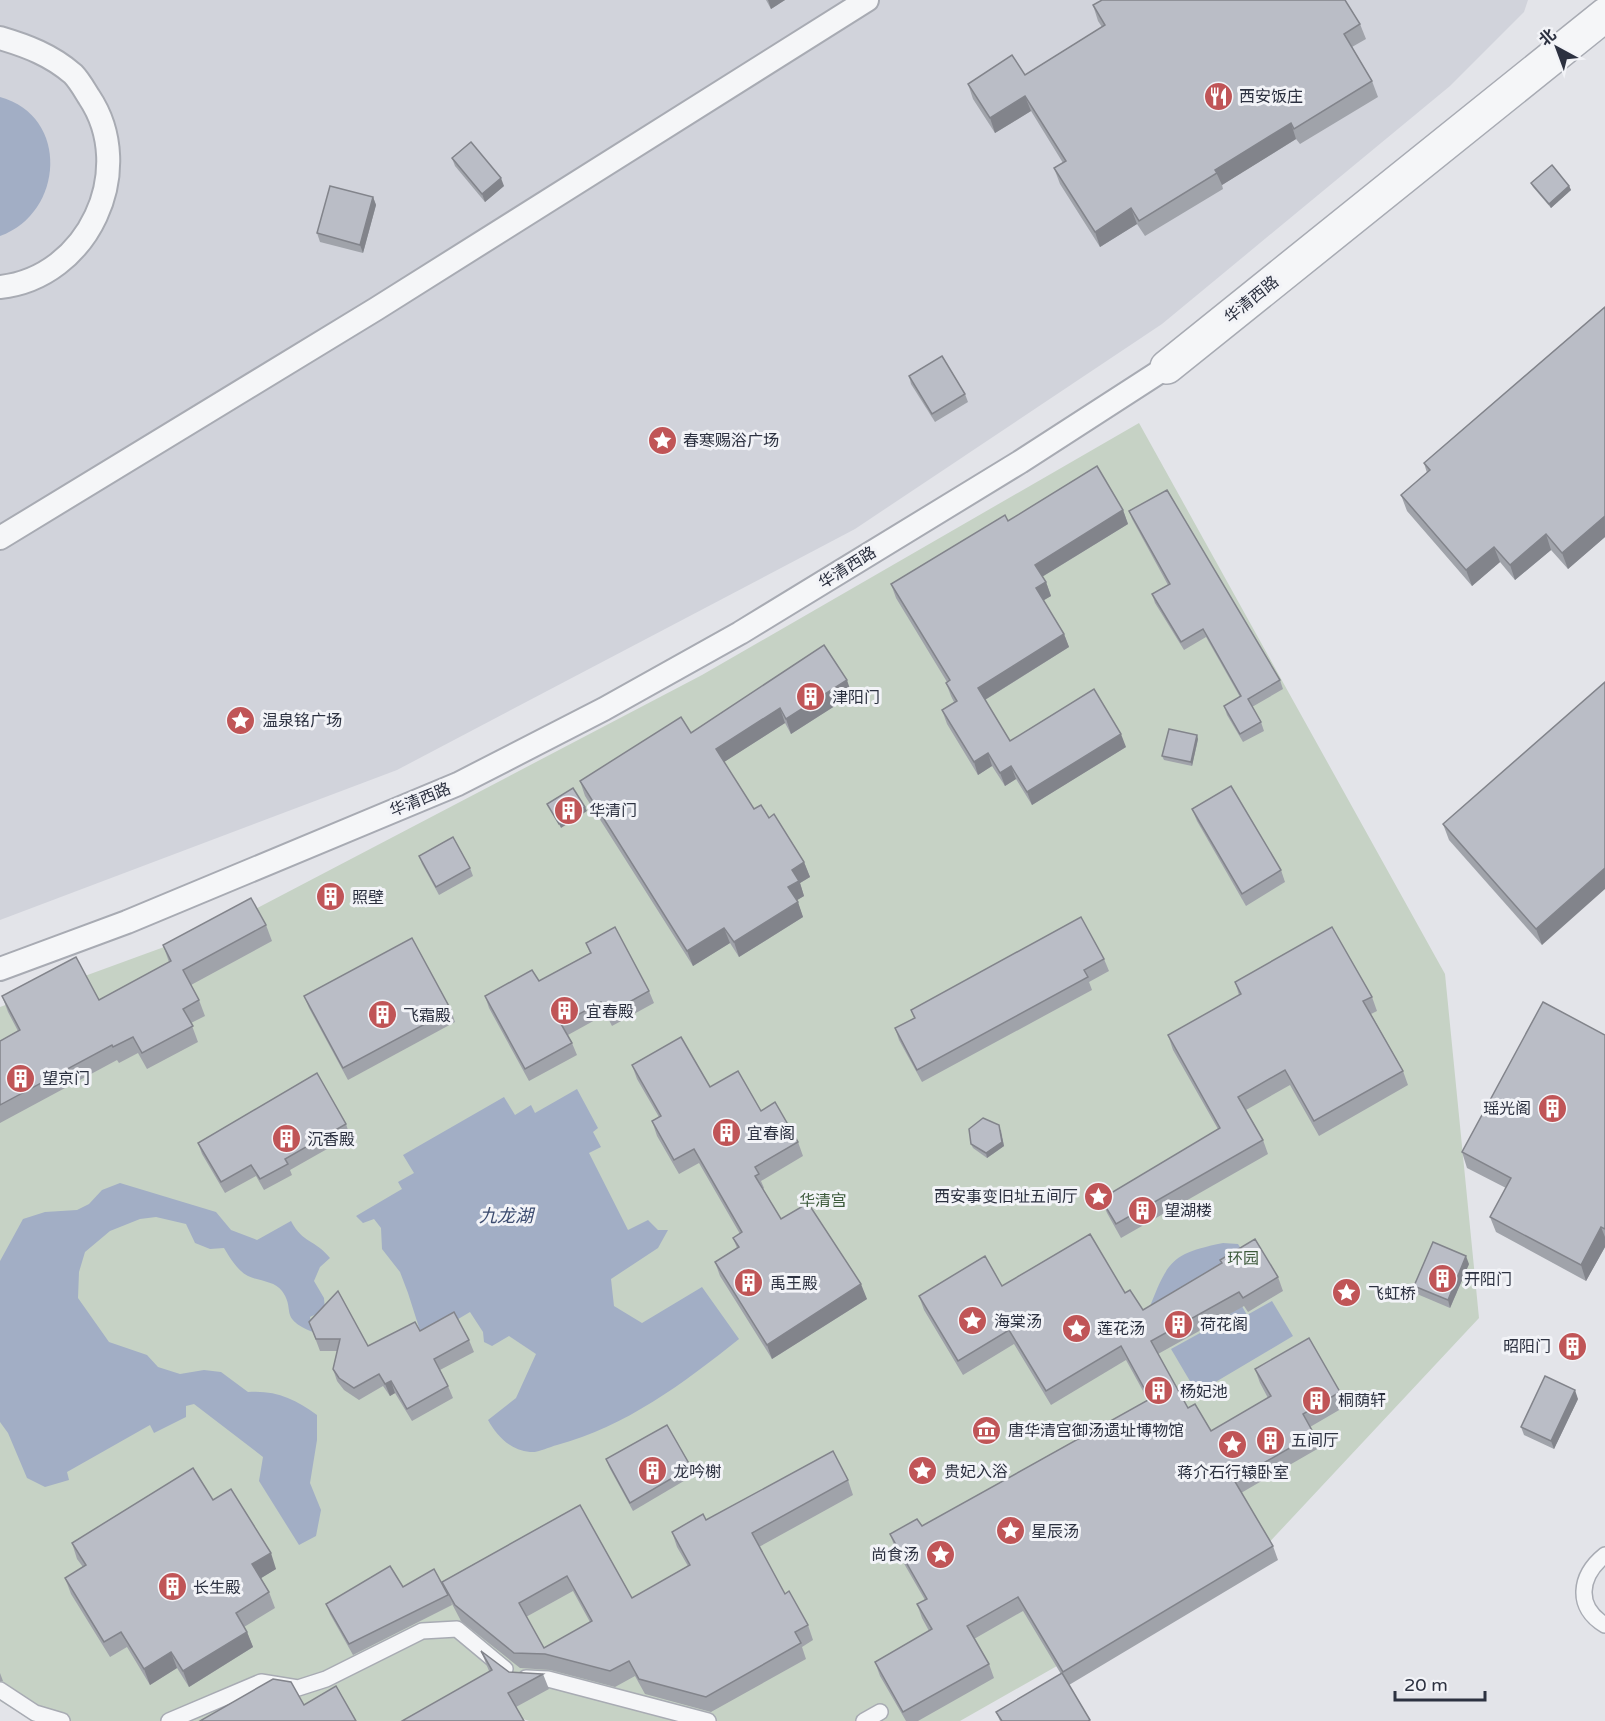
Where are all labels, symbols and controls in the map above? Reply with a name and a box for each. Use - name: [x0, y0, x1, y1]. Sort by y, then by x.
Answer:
- north arrow: [1527, 18, 1587, 78]
- text: 北: [1535, 25, 1560, 50]
- restaurant icon: 西安饭庄: [1202, 80, 1234, 112]
- place label: 西安饭庄: [1239, 87, 1303, 107]
- street label: 华清西路: [1220, 272, 1283, 328]
- place icon: 春寒赐浴广场: [646, 424, 678, 456]
- place label: 春寒赐浴广场: [683, 431, 779, 451]
- street label: 华清西路: [815, 542, 880, 593]
- building icon: 津阳门: [795, 681, 827, 713]
- place label: 津阳门: [832, 688, 880, 708]
- place icon: 温泉铭广场: [225, 704, 257, 736]
- place label: 温泉铭广场: [262, 711, 342, 731]
- street label: 华清西路: [387, 779, 454, 821]
- building icon: 华清门: [552, 794, 584, 826]
- place label: 华清门: [589, 801, 637, 821]
- building icon: 照壁: [315, 881, 347, 913]
- place label: 照壁: [352, 888, 384, 908]
- building icon: 宜春殿: [549, 995, 581, 1027]
- building icon: 飞霜殿: [366, 999, 398, 1031]
- place label: 宜春殿: [586, 1002, 634, 1022]
- place label: 飞霜殿: [403, 1006, 451, 1026]
- building icon: 望京门: [5, 1062, 37, 1094]
- place label: 望京门: [42, 1069, 90, 1089]
- building icon: 瑶光阁: [1536, 1092, 1568, 1124]
- place label: 瑶光阁: [1483, 1099, 1531, 1119]
- building icon: 宜春阁: [710, 1117, 742, 1149]
- building icon: 沉香殿: [270, 1123, 302, 1155]
- place label: 宜春阁: [747, 1124, 795, 1144]
- place label: 沉香殿: [307, 1130, 355, 1150]
- place icon: 西安事变旧址五间厅: [1083, 1180, 1115, 1212]
- place label: 西安事变旧址五间厅: [934, 1187, 1078, 1207]
- park label: 华清宫: [799, 1191, 847, 1211]
- building icon: 望湖楼: [1127, 1194, 1159, 1226]
- place label: 望湖楼: [1164, 1201, 1212, 1221]
- water label: 九龙湖: [479, 1205, 536, 1227]
- park label: 环园: [1227, 1249, 1259, 1269]
- building icon: 开阳门: [1427, 1263, 1459, 1295]
- building icon: 禹王殿: [733, 1267, 765, 1299]
- place label: 开阳门: [1464, 1270, 1512, 1290]
- place label: 禹王殿: [770, 1274, 818, 1294]
- place icon: 飞虹桥: [1331, 1277, 1363, 1309]
- place label: 飞虹桥: [1368, 1284, 1416, 1304]
- place icon: 海棠汤: [957, 1305, 989, 1337]
- building icon: 荷花阁: [1163, 1308, 1195, 1340]
- place label: 海棠汤: [994, 1312, 1042, 1332]
- place icon: 莲花汤: [1060, 1312, 1092, 1344]
- place label: 荷花阁: [1200, 1315, 1248, 1335]
- place label: 莲花汤: [1097, 1319, 1145, 1339]
- building icon: 昭阳门: [1556, 1330, 1588, 1362]
- place label: 昭阳门: [1503, 1337, 1551, 1357]
- building icon: 杨妃池: [1143, 1375, 1175, 1407]
- place label: 杨妃池: [1180, 1382, 1228, 1402]
- building icon: 桐荫轩: [1301, 1384, 1333, 1416]
- place label: 桐荫轩: [1338, 1391, 1386, 1411]
- museum icon: 唐华清宫御汤遗址博物馆: [971, 1414, 1003, 1446]
- place label: 唐华清宫御汤遗址博物馆: [1008, 1421, 1184, 1441]
- building icon: 五间厅: [1254, 1424, 1286, 1456]
- place icon: 蒋介石行辕卧室: [1217, 1428, 1249, 1460]
- place label: 五间厅: [1291, 1431, 1339, 1451]
- building icon: 龙吟榭: [636, 1455, 668, 1487]
- place icon: 贵妃入浴: [907, 1455, 939, 1487]
- place label: 龙吟榭: [673, 1462, 721, 1482]
- place label: 贵妃入浴: [944, 1462, 1008, 1482]
- place label: 蒋介石行辕卧室: [1177, 1463, 1289, 1483]
- place icon: 星辰汤: [994, 1515, 1026, 1547]
- place label: 星辰汤: [1031, 1522, 1079, 1542]
- place icon: 尚食汤: [924, 1538, 956, 1570]
- place label: 尚食汤: [871, 1545, 919, 1565]
- building icon: 长生殿: [156, 1571, 188, 1603]
- place label: 长生殿: [193, 1578, 241, 1598]
- scale bar: [1395, 1664, 1485, 1702]
- text: 20 m: [1404, 1674, 1448, 1696]

